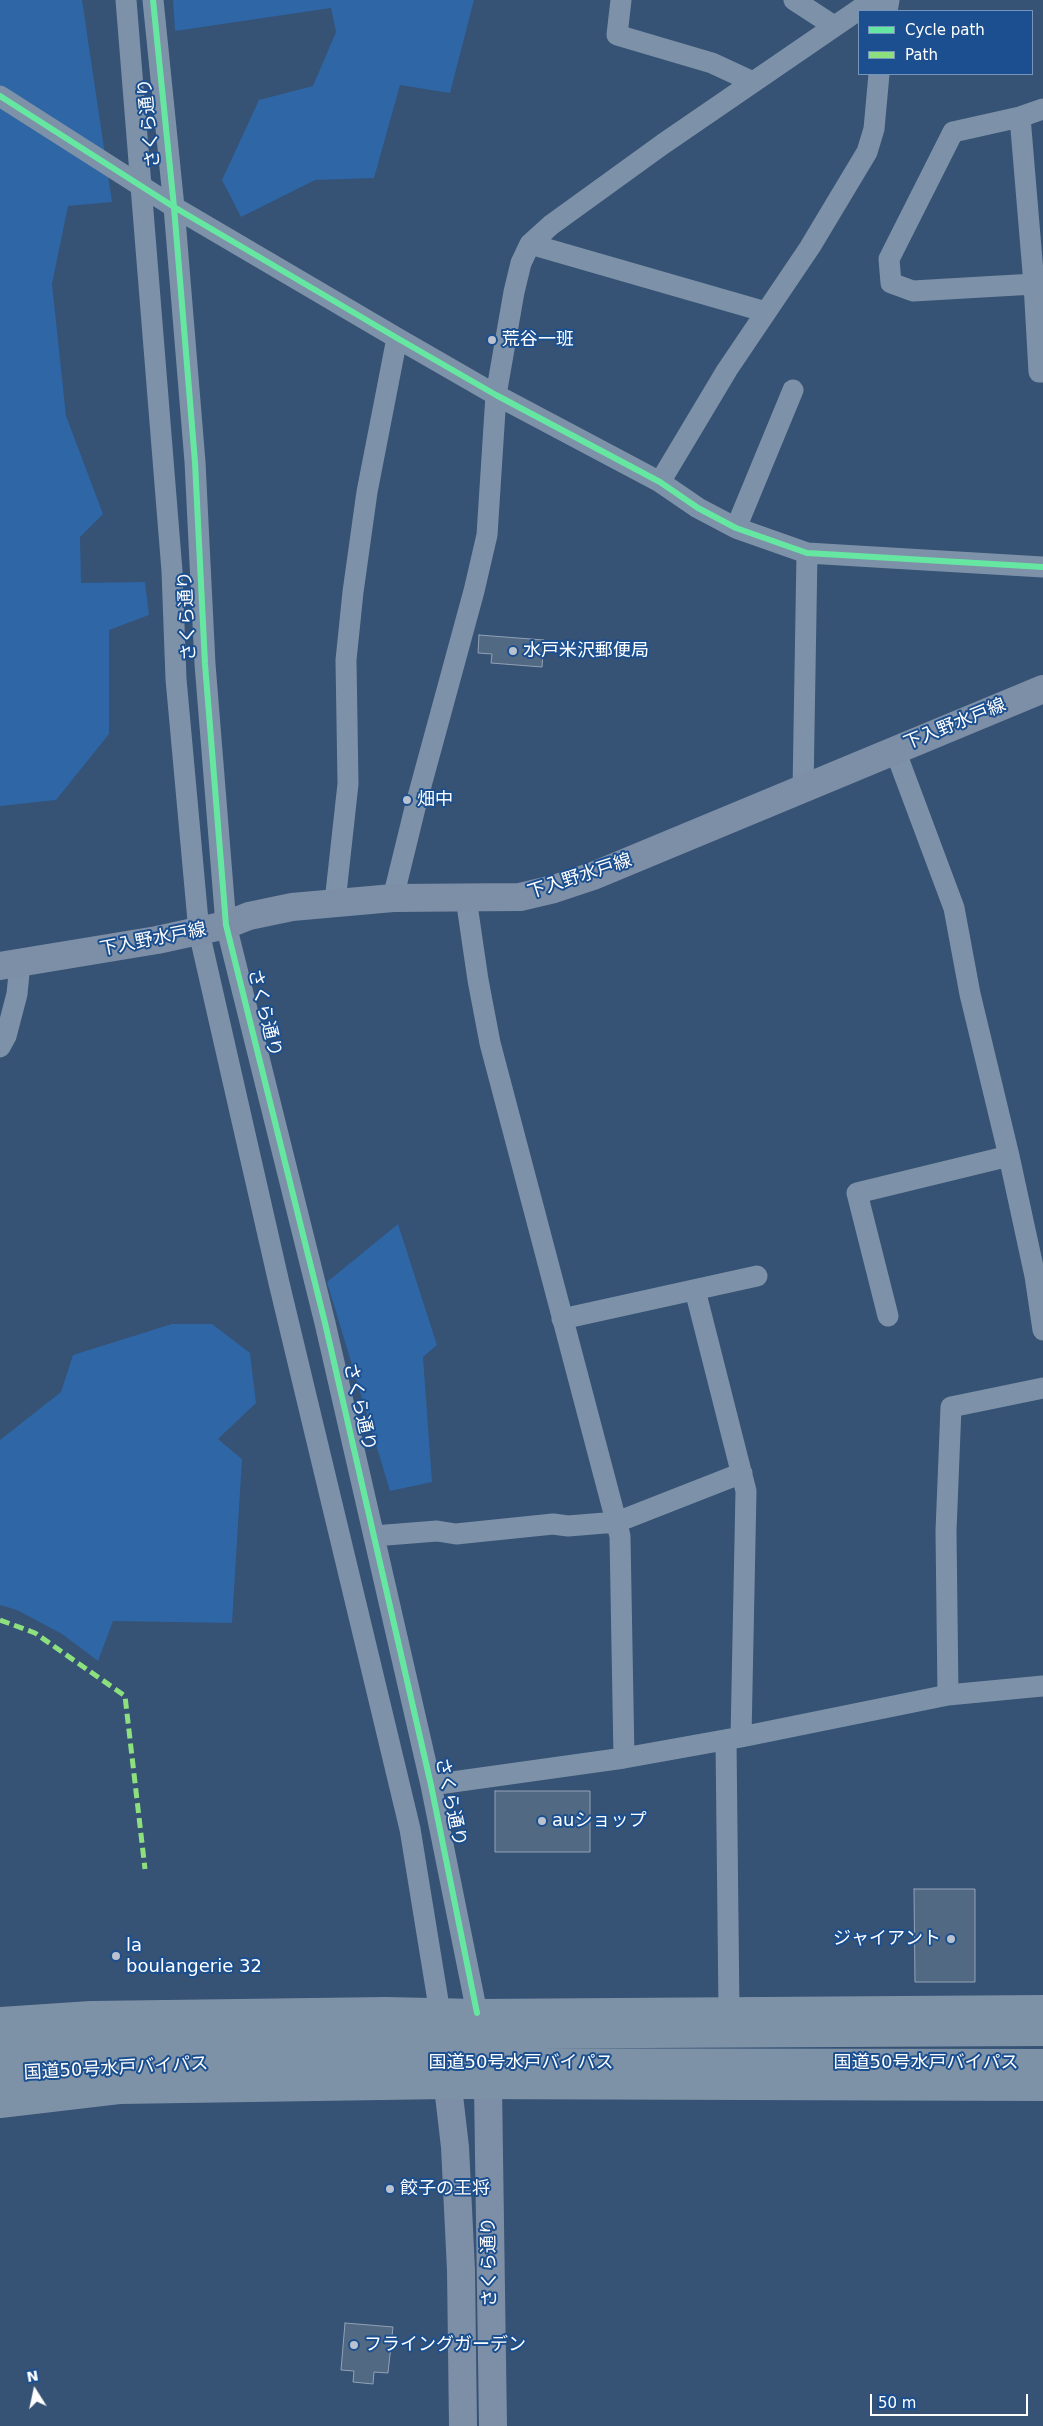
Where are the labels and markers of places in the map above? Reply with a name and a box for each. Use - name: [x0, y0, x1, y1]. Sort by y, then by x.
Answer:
- place label: 荒谷一班: [502, 329, 574, 351]
- marker: 荒谷一班: [486, 334, 498, 346]
- place label: 水戸米沢郵便局: [523, 640, 649, 662]
- marker: 水戸米沢郵便局: [507, 645, 519, 657]
- place label: 畑中: [417, 789, 453, 811]
- marker: 畑中: [401, 794, 413, 806]
- place label: auショップ: [552, 1810, 646, 1832]
- marker: auショップ: [536, 1815, 548, 1827]
- place label: ジャイアント: [833, 1928, 941, 1950]
- marker: ジャイアント: [945, 1933, 957, 1945]
- place label: la boulangerie 32: [126, 1935, 262, 1978]
- marker: la boulangerie 32: [110, 1950, 122, 1962]
- place label: 餃子の王将: [400, 2178, 490, 2200]
- marker: 餃子の王将: [384, 2183, 396, 2195]
- place label: フライングガーデン: [364, 2334, 526, 2356]
- marker: フライングガーデン: [348, 2339, 360, 2351]

